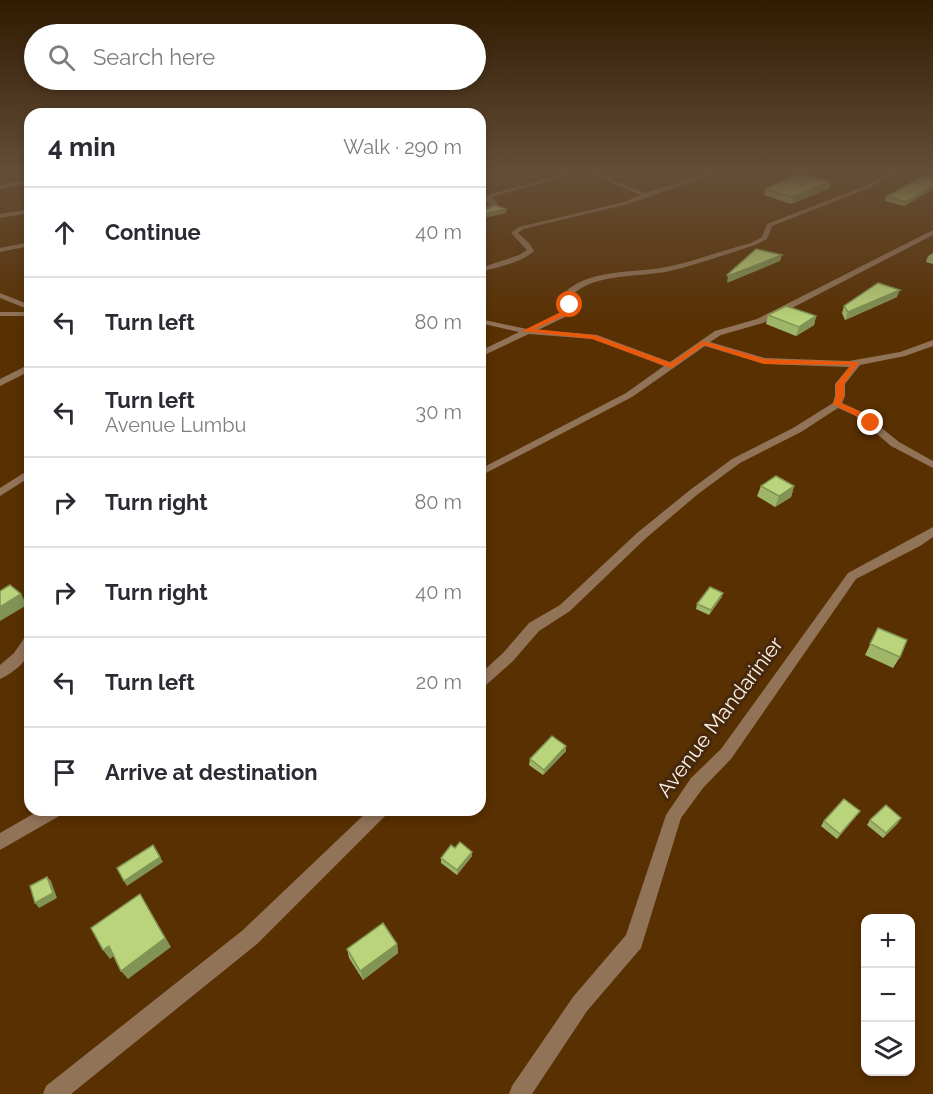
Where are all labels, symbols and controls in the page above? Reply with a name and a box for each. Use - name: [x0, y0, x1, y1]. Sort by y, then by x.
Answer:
- search box: [24, 24, 486, 90]
- icon: search: [45, 41, 78, 74]
- text: Search here: [93, 44, 215, 70]
- text: 4 min: [48, 132, 116, 162]
- text: Walk · 290 m: [343, 135, 462, 159]
- icon: ahead: [48, 216, 81, 249]
- text: Continue: [105, 219, 201, 245]
- text: 40 m: [415, 220, 462, 244]
- route start: [556, 291, 582, 317]
- icon: left: [48, 306, 81, 339]
- text: Turn left: [105, 309, 195, 335]
- text: 80 m: [414, 310, 462, 334]
- text: Turn left: [105, 387, 195, 413]
- icon: left: [48, 396, 81, 429]
- text: 30 m: [416, 400, 462, 424]
- route end: [857, 409, 883, 435]
- text: Avenue Lumbu: [105, 413, 246, 437]
- icon: right: [48, 486, 81, 519]
- text: Turn right: [105, 489, 208, 515]
- text: 80 m: [414, 490, 462, 514]
- icon: right: [48, 576, 81, 609]
- text: Turn right: [105, 579, 208, 605]
- text: 40 m: [415, 580, 462, 604]
- street label: Avenue Mandarinier: [651, 631, 788, 802]
- icon: left: [48, 666, 81, 699]
- text: Turn left: [105, 669, 195, 695]
- text: 20 m: [416, 670, 462, 694]
- icon: arrive: [48, 756, 81, 789]
- text: Arrive at destination: [105, 759, 318, 785]
- map controls: [861, 914, 915, 1076]
- button: +: [861, 914, 915, 968]
- button: −: [861, 968, 915, 1022]
- button: layers: [861, 1022, 915, 1076]

